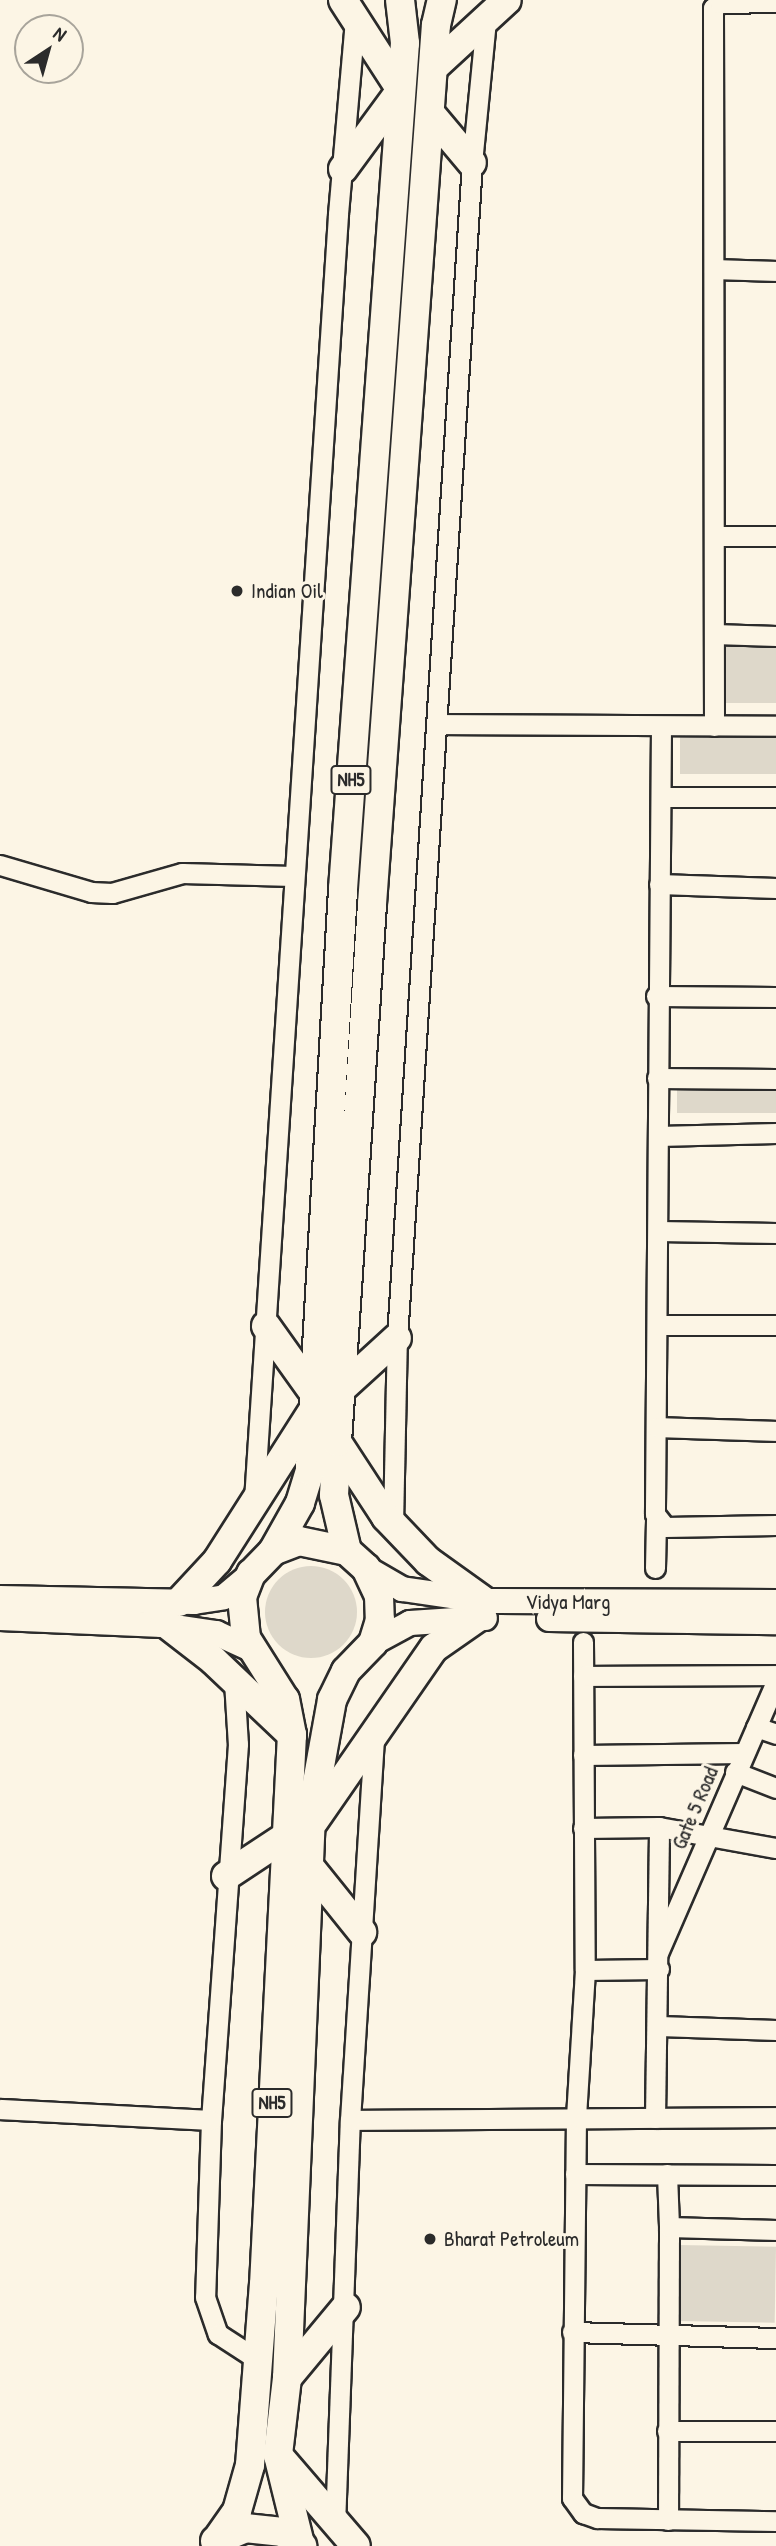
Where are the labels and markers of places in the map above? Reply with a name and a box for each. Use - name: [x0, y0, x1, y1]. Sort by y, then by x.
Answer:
- place label: Indian Oil: [251, 578, 323, 604]
- marker: Indian Oil: [229, 583, 245, 599]
- place label: Bharat Petroleum: [444, 2226, 579, 2252]
- marker: Bharat Petroleum: [422, 2231, 438, 2247]

